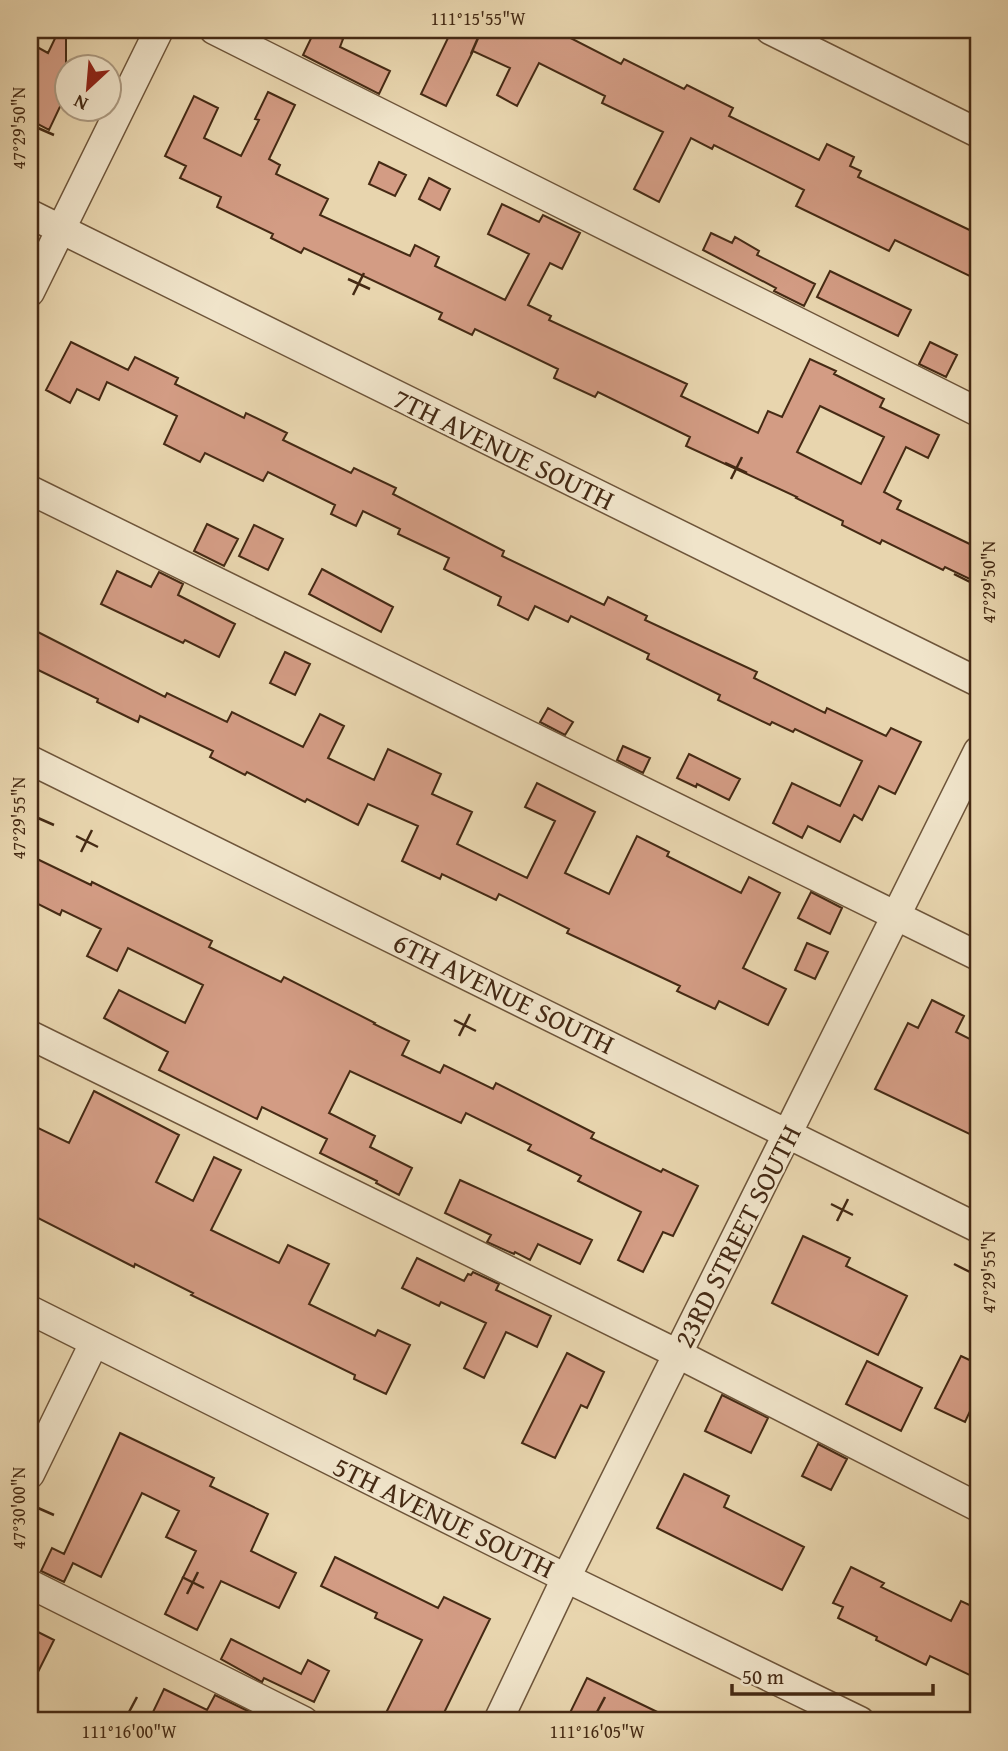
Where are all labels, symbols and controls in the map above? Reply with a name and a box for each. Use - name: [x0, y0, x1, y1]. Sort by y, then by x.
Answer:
- text: 111°15'55"W: [431, 5, 526, 32]
- north arrow: [52, 52, 122, 122]
- text: 47°29'50"N: [5, 86, 32, 169]
- text: N: [68, 88, 92, 119]
- street label: 7TH AVENUE SOUTH: [387, 377, 622, 520]
- text: 47°29'50"N: [975, 540, 1002, 623]
- text: 47°29'55"N: [5, 776, 32, 859]
- street label: 6TH AVENUE SOUTH: [387, 921, 622, 1064]
- street label: 23RD STREET SOUTH: [663, 1117, 811, 1354]
- text: 47°29'55"N: [975, 1230, 1002, 1313]
- street label: 5TH AVENUE SOUTH: [327, 1445, 562, 1588]
- text: 47°30'00"N: [5, 1466, 32, 1549]
- scale bar: [732, 1653, 933, 1697]
- text: 50 m: [742, 1661, 784, 1692]
- text: 111°16'00"W: [82, 1718, 177, 1745]
- text: 111°16'05"W: [550, 1718, 645, 1745]

